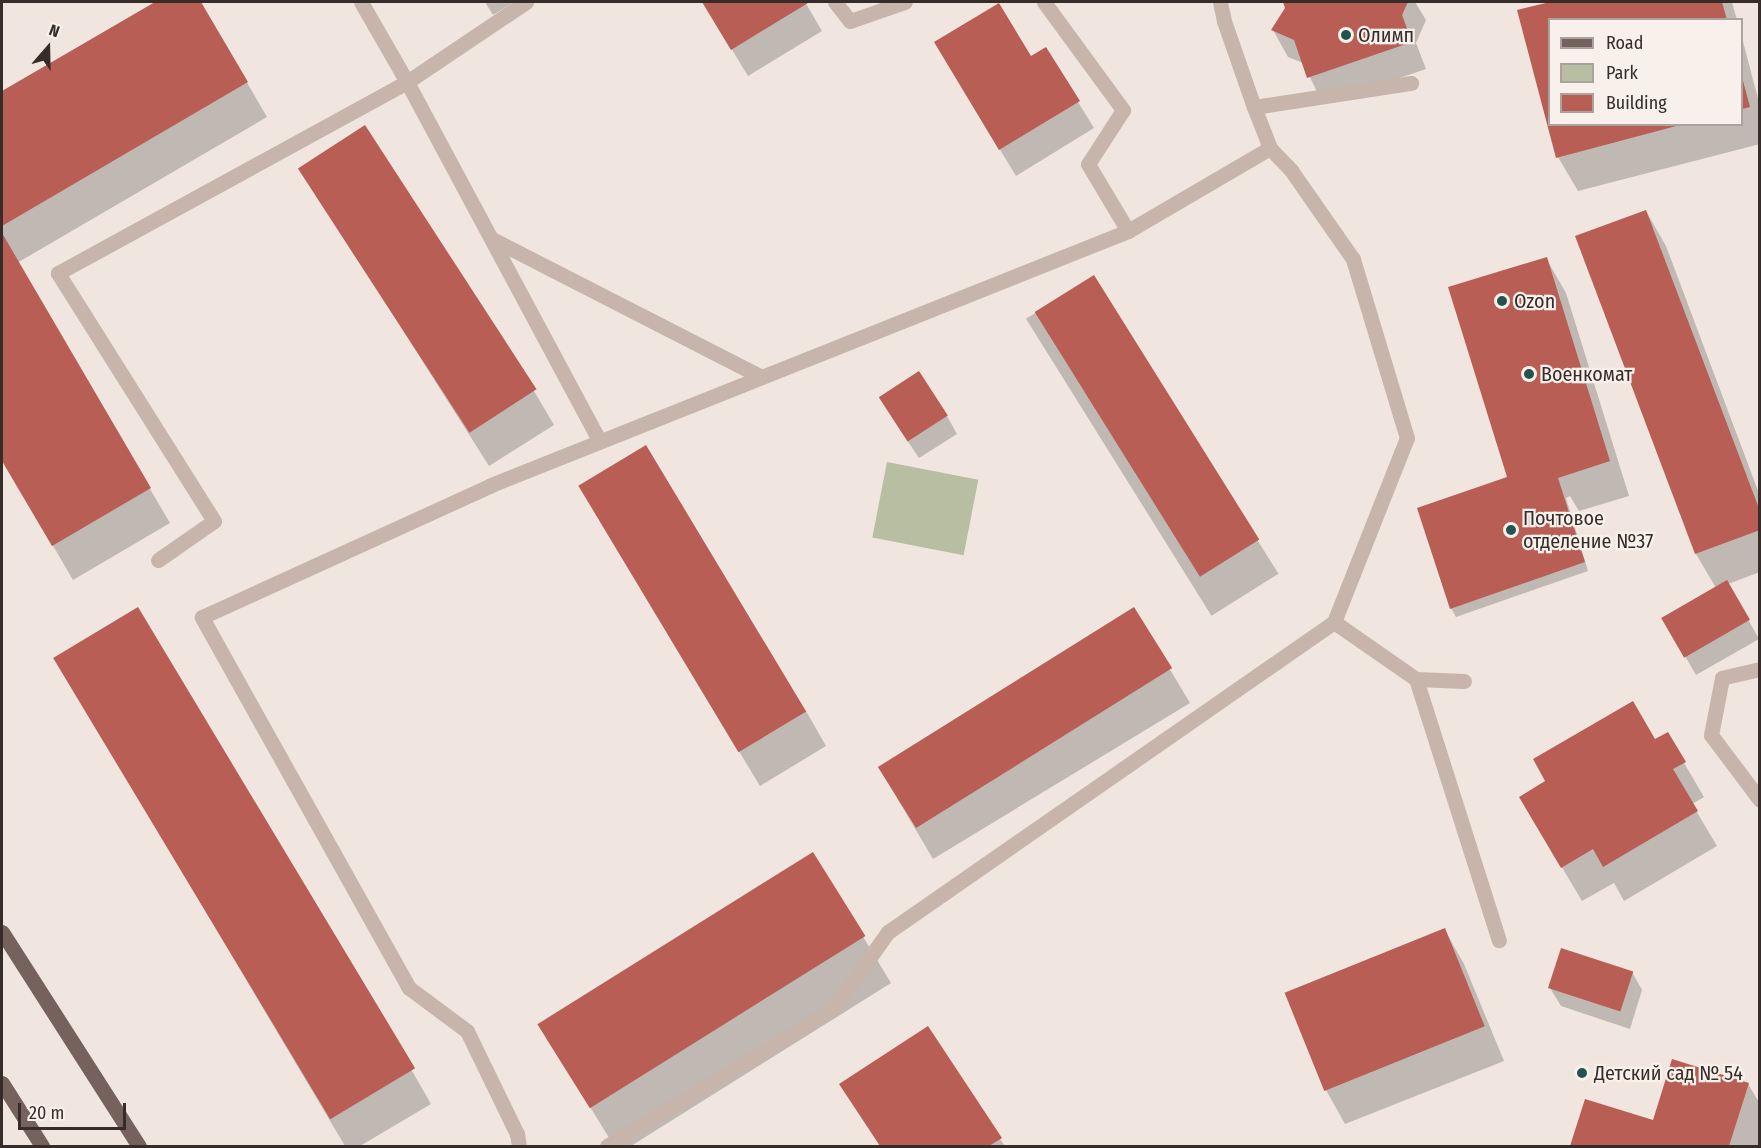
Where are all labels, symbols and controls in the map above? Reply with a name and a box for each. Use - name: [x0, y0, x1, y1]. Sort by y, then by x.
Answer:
- north arrow: [18, 18, 78, 78]
- legend: [1548, 18, 1743, 126]
- text: N: [47, 20, 62, 41]
- place label: Олимп: [1358, 23, 1414, 47]
- marker: Олимп: [1339, 28, 1353, 42]
- text: Road: [1606, 32, 1643, 54]
- text: Park: [1606, 62, 1638, 84]
- text: Building: [1606, 92, 1667, 114]
- place label: Ozon: [1514, 289, 1555, 313]
- marker: Ozon: [1495, 294, 1509, 308]
- place label: Военкомат: [1541, 362, 1632, 386]
- marker: Военкомат: [1522, 367, 1536, 381]
- place label: Почтовое отделение №37: [1523, 506, 1653, 553]
- marker: Почтовое отделение №37: [1504, 523, 1518, 537]
- place label: Детский сад № 54: [1594, 1061, 1743, 1085]
- marker: Детский сад № 54: [1575, 1066, 1589, 1080]
- scale bar: [21, 1091, 129, 1129]
- text: 20 m: [29, 1102, 64, 1124]

